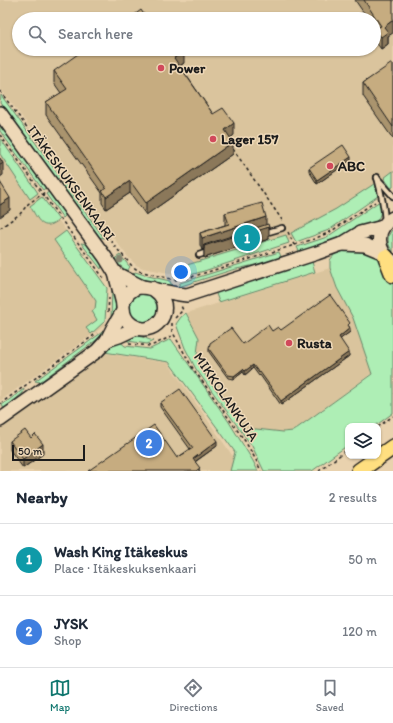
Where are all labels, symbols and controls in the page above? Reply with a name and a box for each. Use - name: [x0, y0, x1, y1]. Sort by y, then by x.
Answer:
- search box: [12, 12, 381, 56]
- icon: search: [26, 23, 48, 45]
- text: Search here: [58, 25, 133, 43]
- place label: Power: [169, 60, 206, 77]
- marker: Power: [156, 63, 166, 73]
- street label: ITÄKESKUKSENKAARI: [23, 122, 119, 244]
- place label: Lager 157: [221, 131, 278, 148]
- marker: Lager 157: [208, 134, 218, 144]
- place label: ABC: [337, 158, 365, 175]
- marker: ABC: [325, 161, 335, 171]
- pin: 1: [234, 223, 260, 253]
- your location: [171, 262, 191, 282]
- place label: Rusta: [297, 335, 332, 352]
- marker: Rusta: [284, 338, 294, 348]
- street label: MIKKOLANKUJA: [190, 349, 262, 445]
- map controls: [345, 423, 381, 459]
- button: layers: [345, 423, 381, 459]
- pin: 2: [136, 428, 162, 458]
- scale bar: [12, 443, 85, 462]
- text: 50 m: [18, 445, 42, 458]
- text: Nearby: [16, 487, 68, 507]
- text: 2 results: [329, 490, 377, 505]
- text: Wash King Itäkeskus: [54, 543, 188, 561]
- text: 1: [26, 552, 32, 567]
- text: 50 m: [348, 552, 377, 567]
- text: Place · Itäkeskuksenkaari: [54, 561, 196, 576]
- text: JYSK: [54, 615, 88, 633]
- text: 2: [26, 624, 32, 639]
- text: 120 m: [342, 624, 377, 639]
- text: Shop: [54, 633, 81, 648]
- tab: Map: [49, 677, 71, 714]
- tab: Directions: [169, 677, 218, 714]
- tab: Saved: [316, 677, 344, 714]

